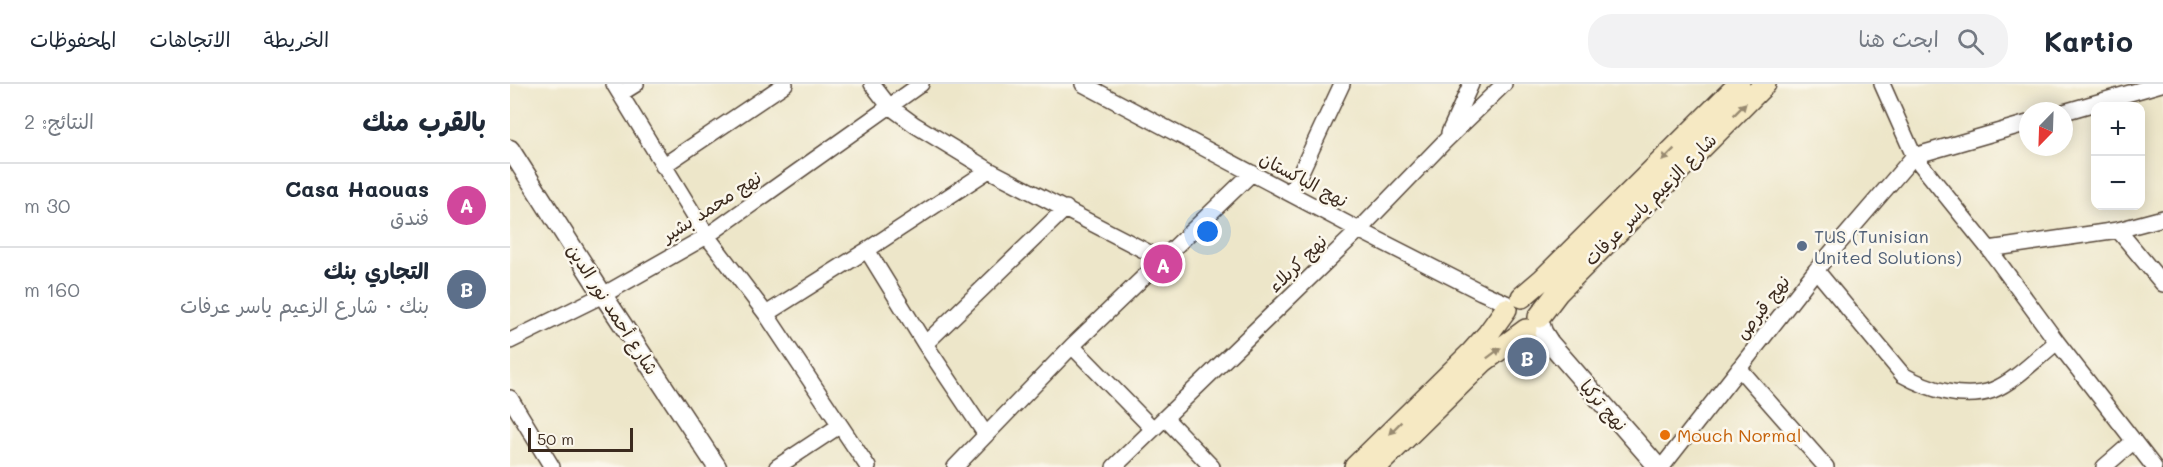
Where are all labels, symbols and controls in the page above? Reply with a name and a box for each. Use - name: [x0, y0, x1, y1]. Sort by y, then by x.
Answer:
- search box: [1588, 14, 2008, 68]
- text: Kartio: [2044, 23, 2133, 59]
- text: ابحث هنا: [1858, 24, 1939, 53]
- text: المحفوظات: [30, 25, 116, 52]
- text: الاتجاهات: [149, 25, 231, 52]
- text: الخريطة: [264, 25, 329, 52]
- icon: search: [1954, 25, 1987, 58]
- one-way arrow: [1733, 102, 1748, 116]
- north arrow: [2019, 102, 2073, 156]
- map controls: [2091, 102, 2145, 210]
- button: +: [2091, 102, 2145, 156]
- text: بالقرب منك: [363, 104, 486, 138]
- text: النتائج: 2: [24, 108, 94, 134]
- street label: شارع الزعيم ياسر عرفات: [1579, 128, 1724, 273]
- street label: نهج الباكستان: [1255, 146, 1352, 213]
- one-way arrow: [1660, 148, 1675, 162]
- button: −: [2091, 156, 2145, 210]
- street label: نهج محمد بشير: [655, 165, 766, 249]
- text: Casa Haouas: [285, 174, 429, 203]
- text: 30 m: [24, 192, 70, 218]
- text: A: [460, 192, 473, 218]
- text: فندق: [390, 204, 429, 230]
- your location: [1193, 217, 1222, 246]
- place label: TUS (Tunisian United Solutions): [1814, 224, 1962, 269]
- street label: نهج كربلاء: [1262, 229, 1332, 298]
- street label: شارع أحمد نور الدين: [561, 239, 664, 380]
- marker: TUS (Tunisian United Solutions): [1795, 239, 1809, 253]
- pin: A: [1144, 242, 1182, 286]
- text: التجاري بنك: [324, 256, 429, 285]
- street label: نهج قبرص: [1729, 270, 1795, 345]
- text: 160 m: [24, 276, 80, 302]
- text: B: [460, 276, 473, 302]
- text: بنك · شارع الزعيم ياسر عرفات: [180, 292, 429, 318]
- pin: B: [1508, 334, 1546, 380]
- one-way arrow: [1485, 347, 1501, 359]
- street label: نهج تركيا: [1574, 374, 1633, 436]
- one-way arrow: [1387, 421, 1402, 435]
- place label: Mouch Normal: [1677, 423, 1801, 447]
- scale bar: [528, 425, 633, 452]
- text: 50 m: [537, 428, 574, 449]
- marker: Mouch Normal: [1658, 428, 1672, 442]

